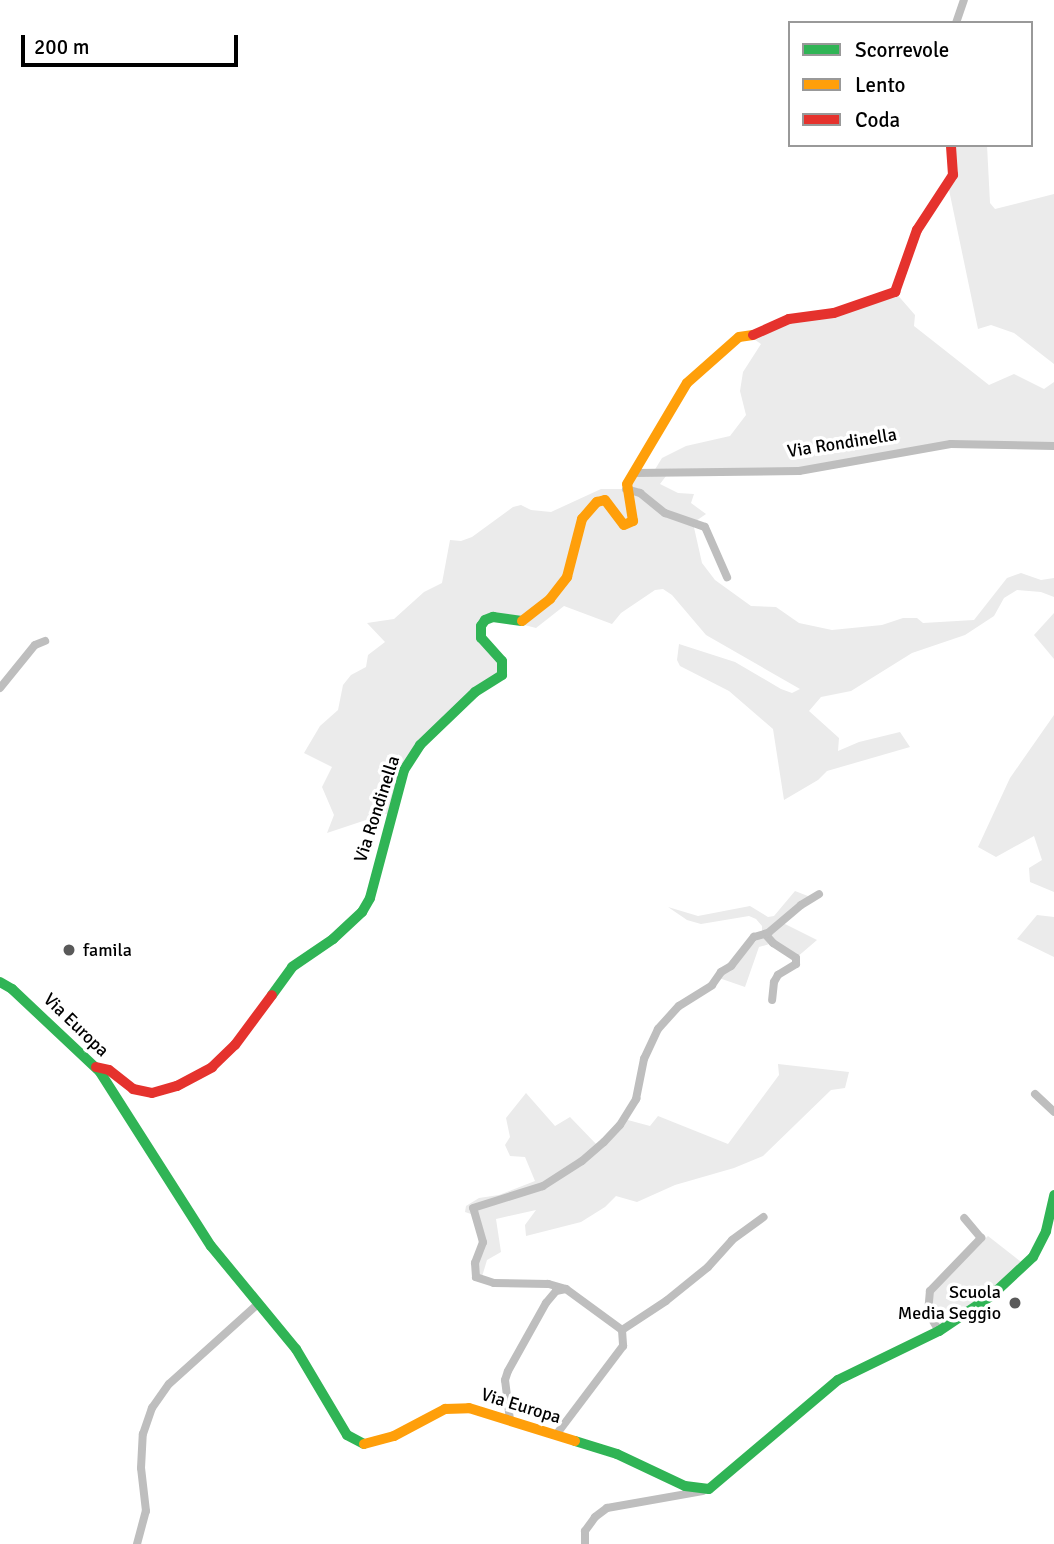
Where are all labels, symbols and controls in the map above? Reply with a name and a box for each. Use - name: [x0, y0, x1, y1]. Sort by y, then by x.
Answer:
- scale bar: [24, 21, 242, 65]
- legend: [788, 21, 1033, 147]
- text: 200 m: [34, 34, 89, 60]
- text: Scorrevole: [855, 37, 949, 63]
- text: Lento: [855, 72, 905, 98]
- text: Coda: [855, 107, 900, 133]
- street label: Via Rondinella: [786, 424, 898, 462]
- street label: Via Rondinella: [350, 753, 404, 865]
- place label: famila: [83, 939, 132, 961]
- marker: famila: [61, 942, 77, 958]
- street label: Via Europa: [39, 989, 113, 1061]
- place label: Scuola Media Seggio: [898, 1282, 1001, 1324]
- marker: Scuola Media Seggio: [1007, 1295, 1023, 1311]
- street label: Via Europa: [478, 1384, 564, 1428]

